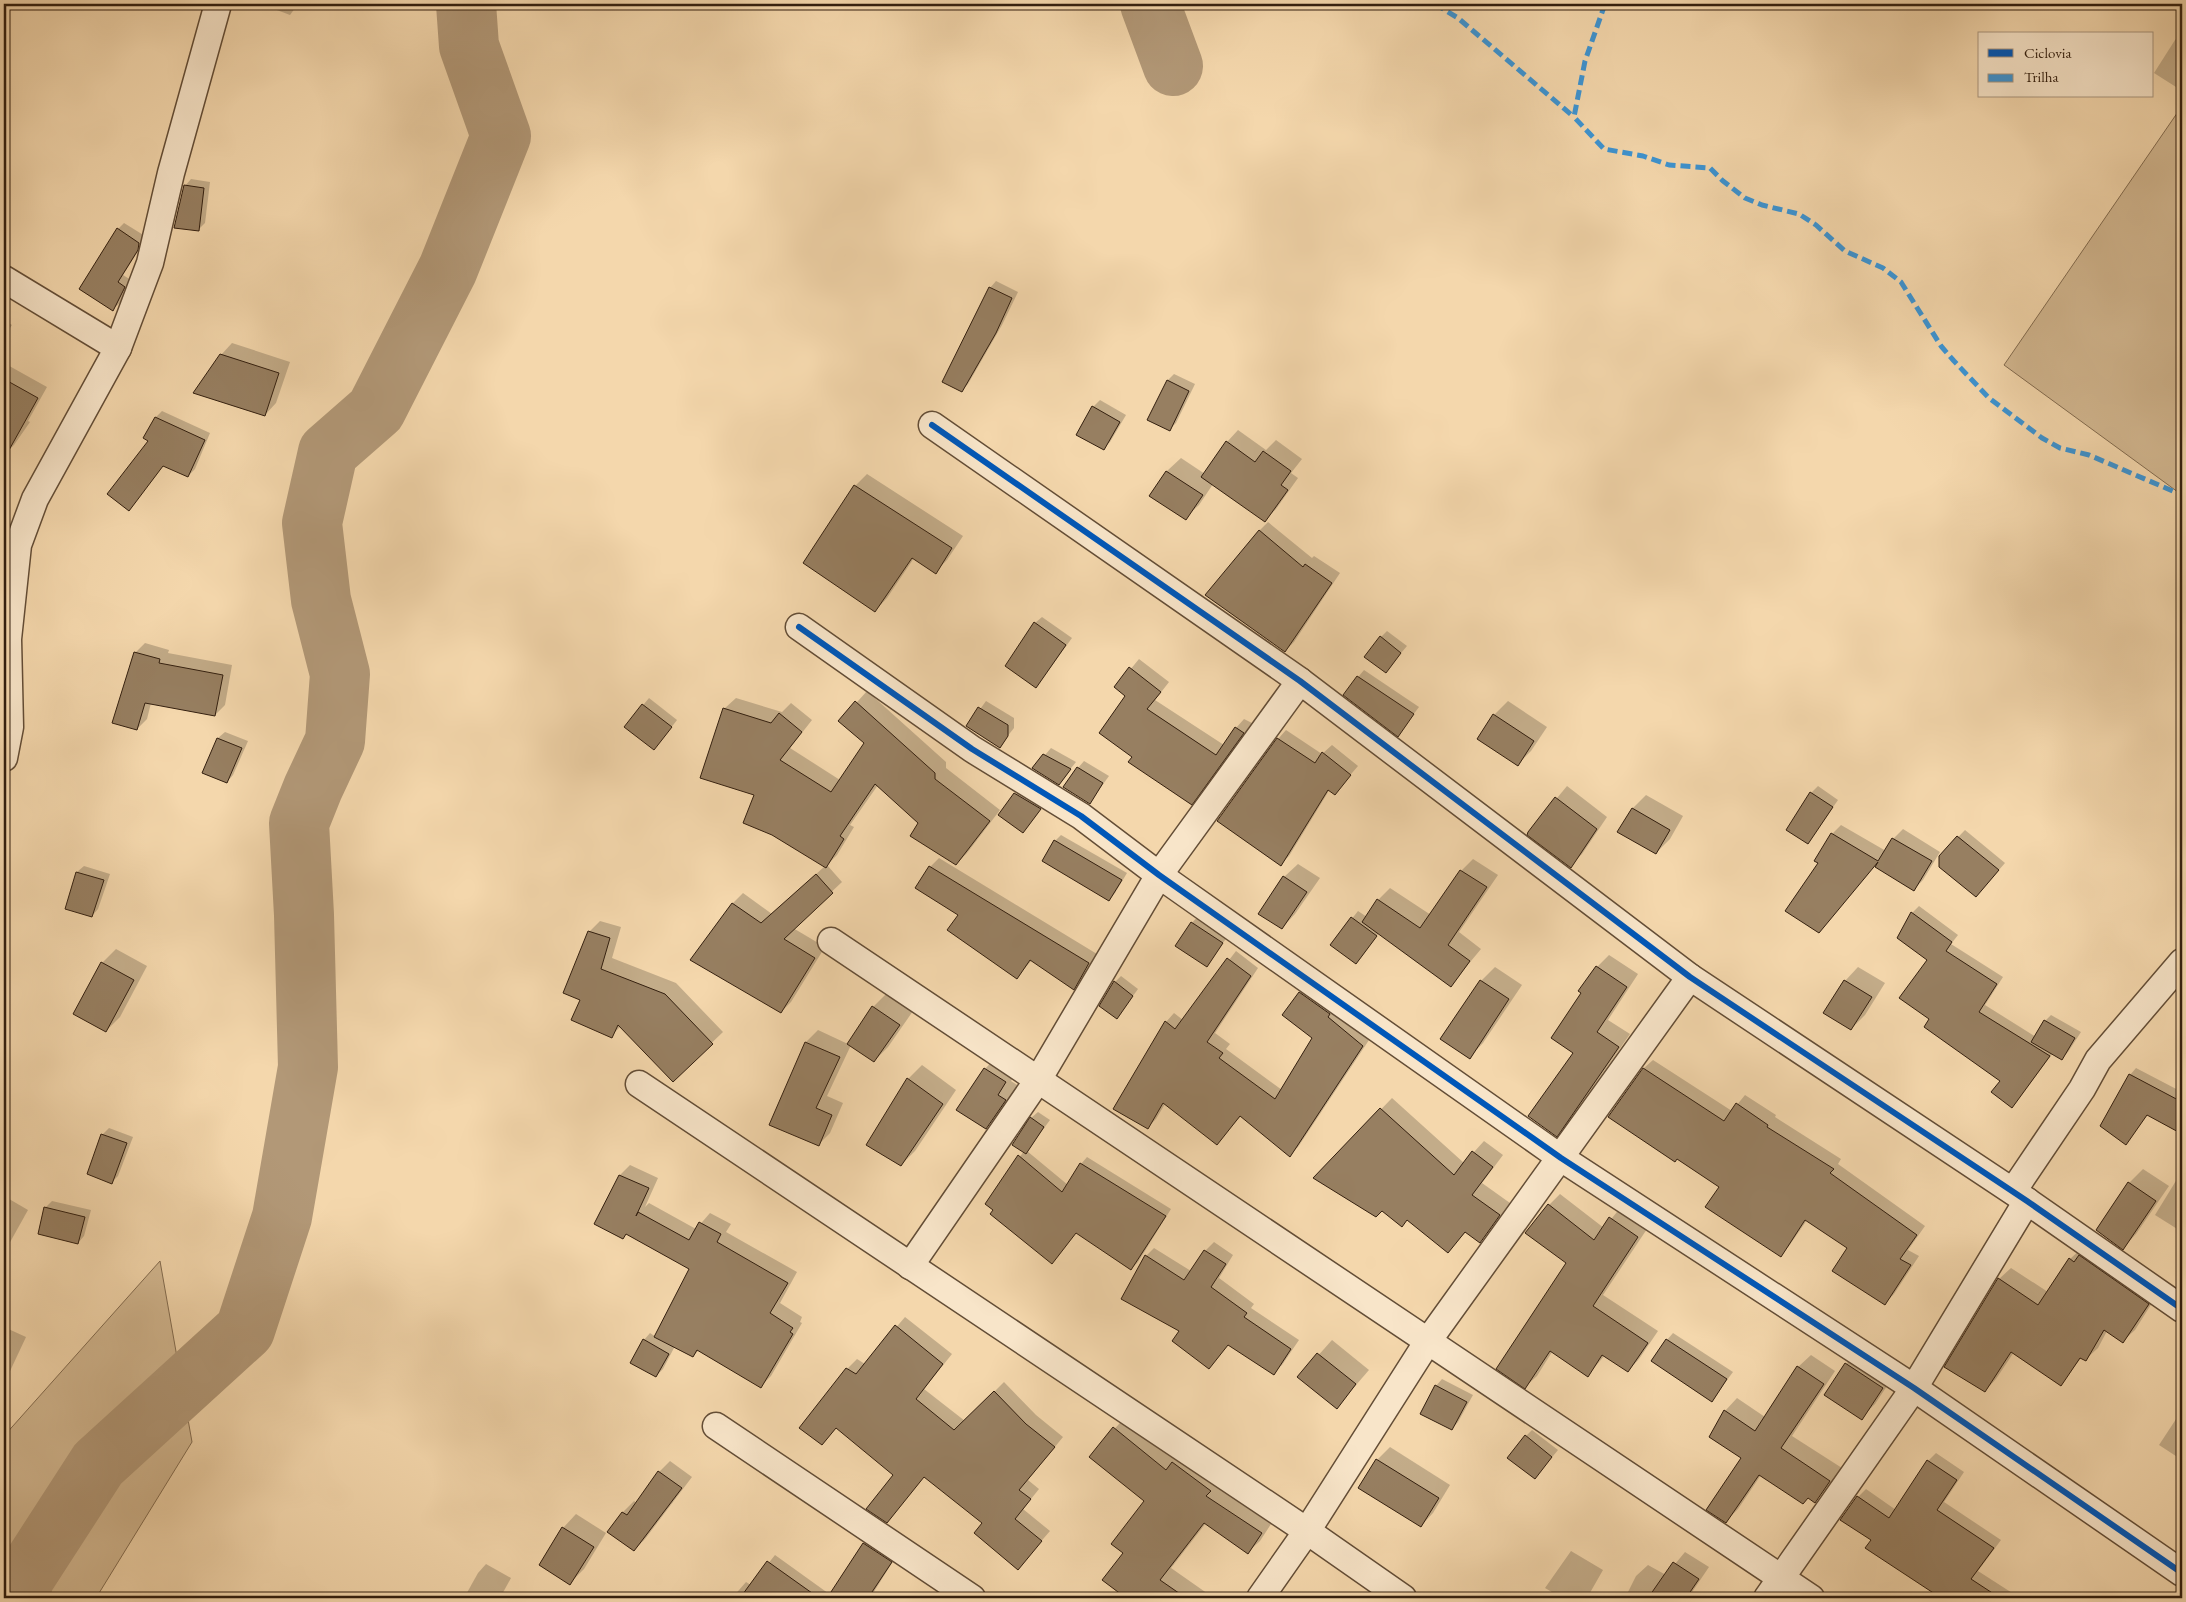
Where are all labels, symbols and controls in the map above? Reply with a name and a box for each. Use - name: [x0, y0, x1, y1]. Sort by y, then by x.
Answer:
- legend: [1978, 32, 2154, 98]
- text: Ciclovia: [2024, 43, 2071, 62]
- text: Trilha: [2024, 67, 2059, 86]

